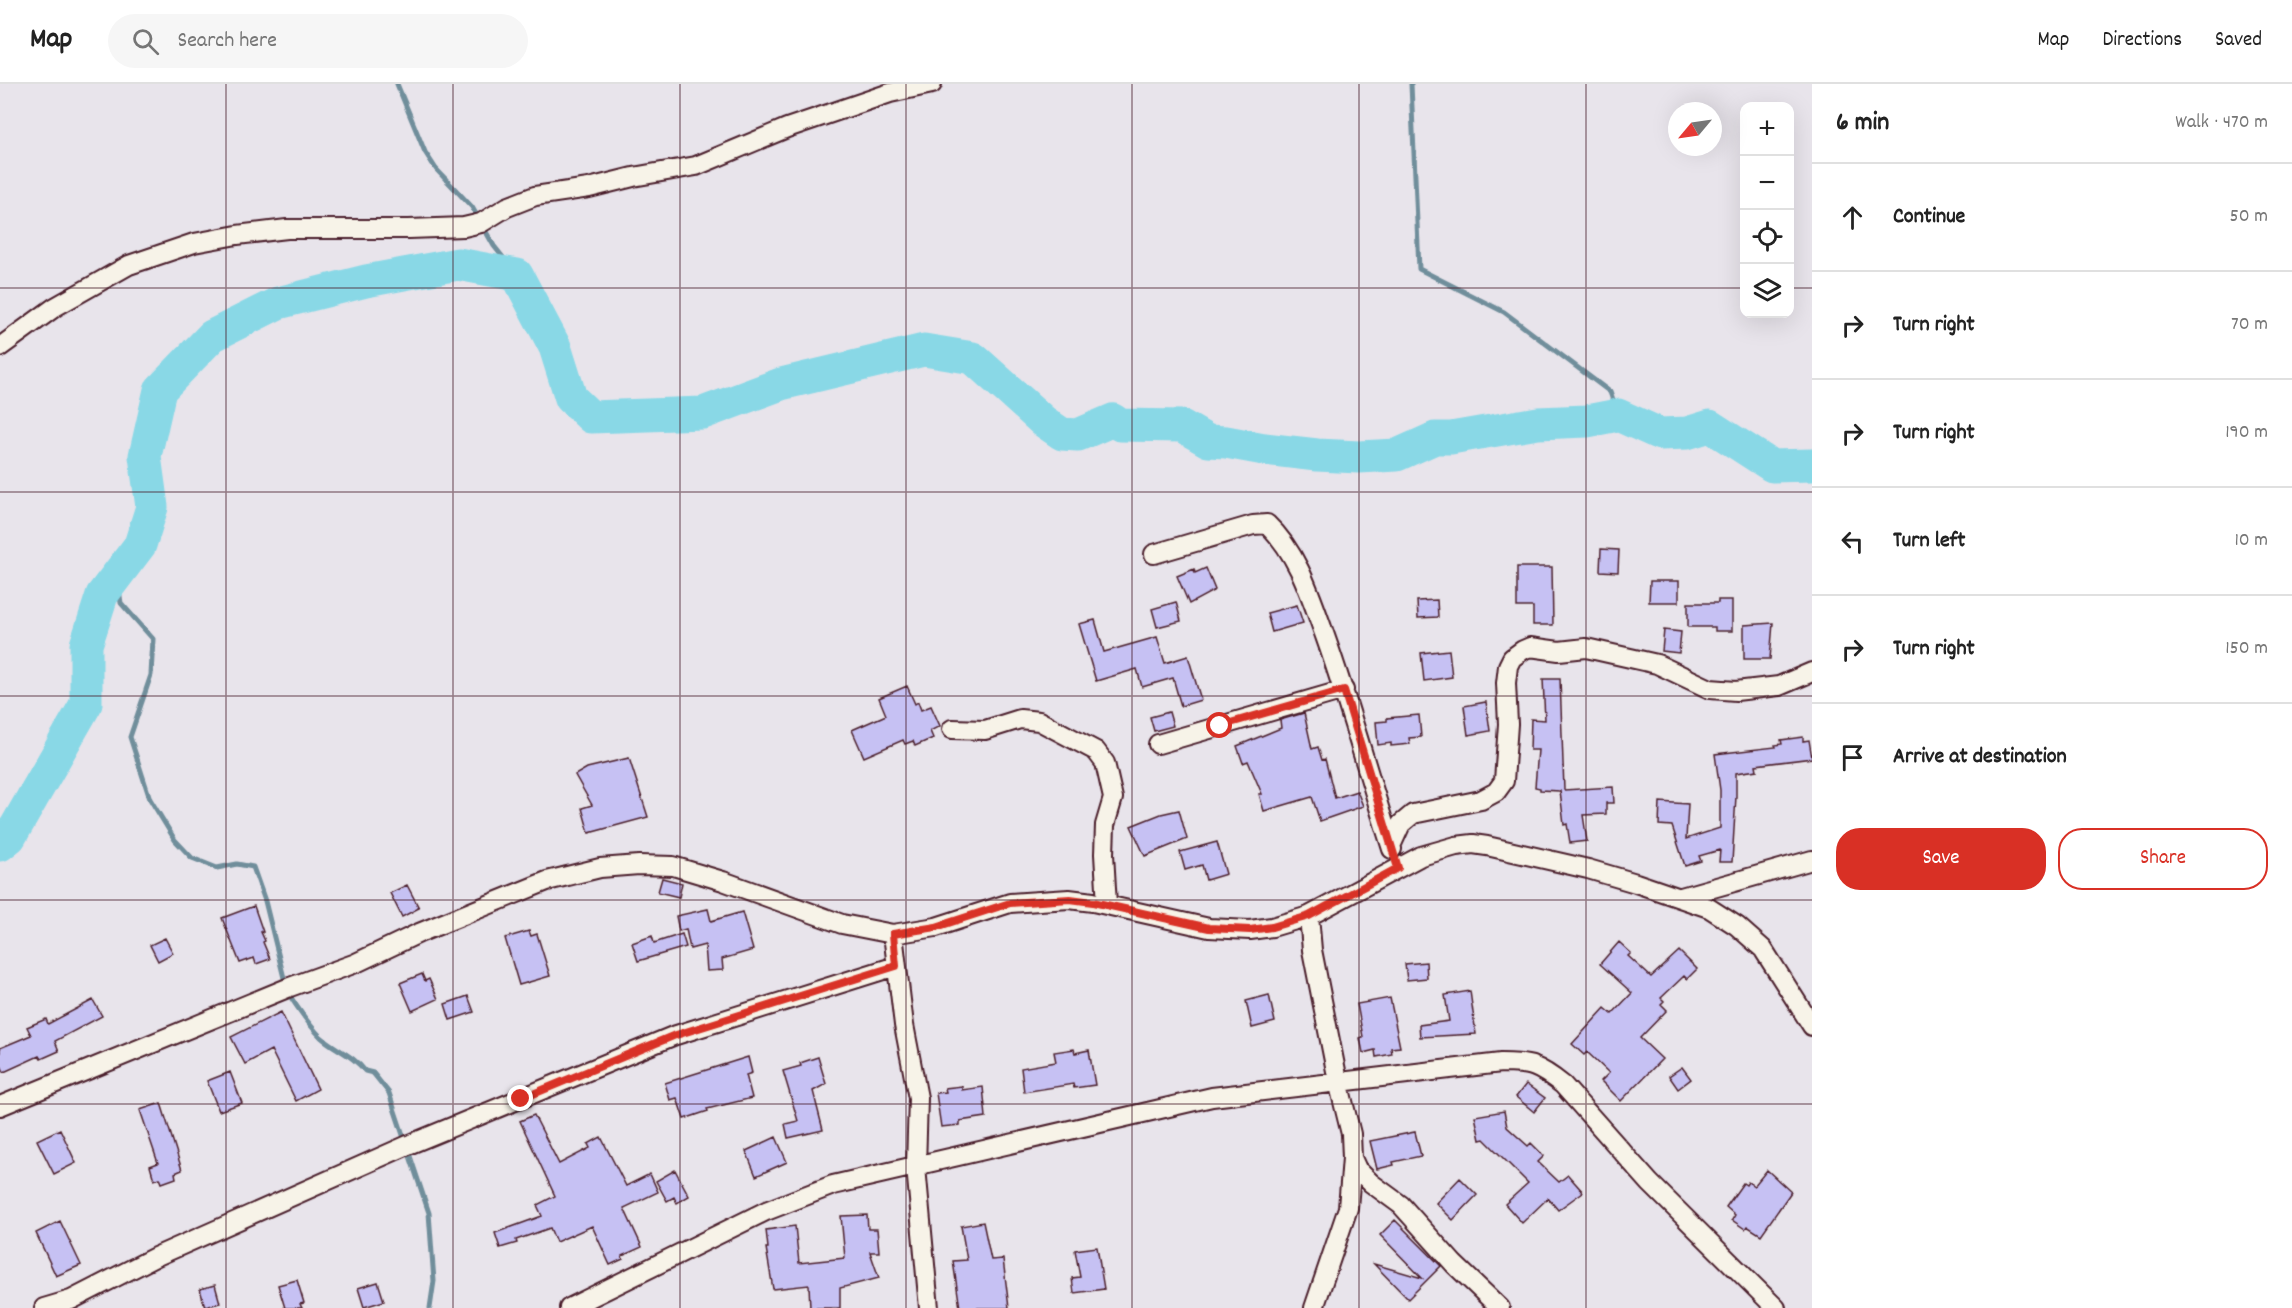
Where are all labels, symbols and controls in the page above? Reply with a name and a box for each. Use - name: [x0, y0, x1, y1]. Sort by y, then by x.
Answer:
- search box: [108, 14, 528, 68]
- text: Map: [30, 21, 72, 61]
- icon: search: [129, 25, 162, 58]
- text: Search here: [177, 26, 277, 57]
- text: Map: [2038, 26, 2069, 56]
- text: Directions: [2102, 26, 2182, 56]
- text: Saved: [2215, 26, 2262, 56]
- north arrow: [1668, 102, 1722, 156]
- map controls: [1740, 102, 1794, 318]
- button: +: [1740, 102, 1794, 156]
- text: 6 min: [1836, 105, 1889, 142]
- text: Walk · 470 m: [2175, 109, 2268, 137]
- button: −: [1740, 156, 1794, 210]
- icon: ahead: [1836, 201, 1869, 234]
- text: Continue: [1893, 202, 1965, 233]
- text: 50 m: [2230, 203, 2268, 231]
- button: locate: [1740, 210, 1794, 264]
- button: layers: [1740, 264, 1794, 318]
- icon: right: [1836, 309, 1869, 342]
- text: Turn right: [1893, 310, 1975, 341]
- text: 70 m: [2231, 311, 2268, 339]
- icon: right: [1836, 417, 1869, 450]
- text: Turn right: [1893, 418, 1975, 449]
- text: 190 m: [2225, 419, 2268, 447]
- icon: left: [1836, 525, 1869, 558]
- text: Turn left: [1893, 526, 1965, 557]
- text: 10 m: [2234, 527, 2268, 555]
- icon: right: [1836, 633, 1869, 666]
- text: Turn right: [1893, 634, 1975, 665]
- text: 150 m: [2225, 635, 2268, 663]
- route start: [1206, 712, 1232, 738]
- icon: arrive: [1836, 741, 1869, 774]
- text: Arrive at destination: [1893, 742, 2067, 773]
- button: Save: [1836, 828, 2046, 890]
- button: Share: [2058, 828, 2268, 890]
- route end: [507, 1085, 533, 1111]

